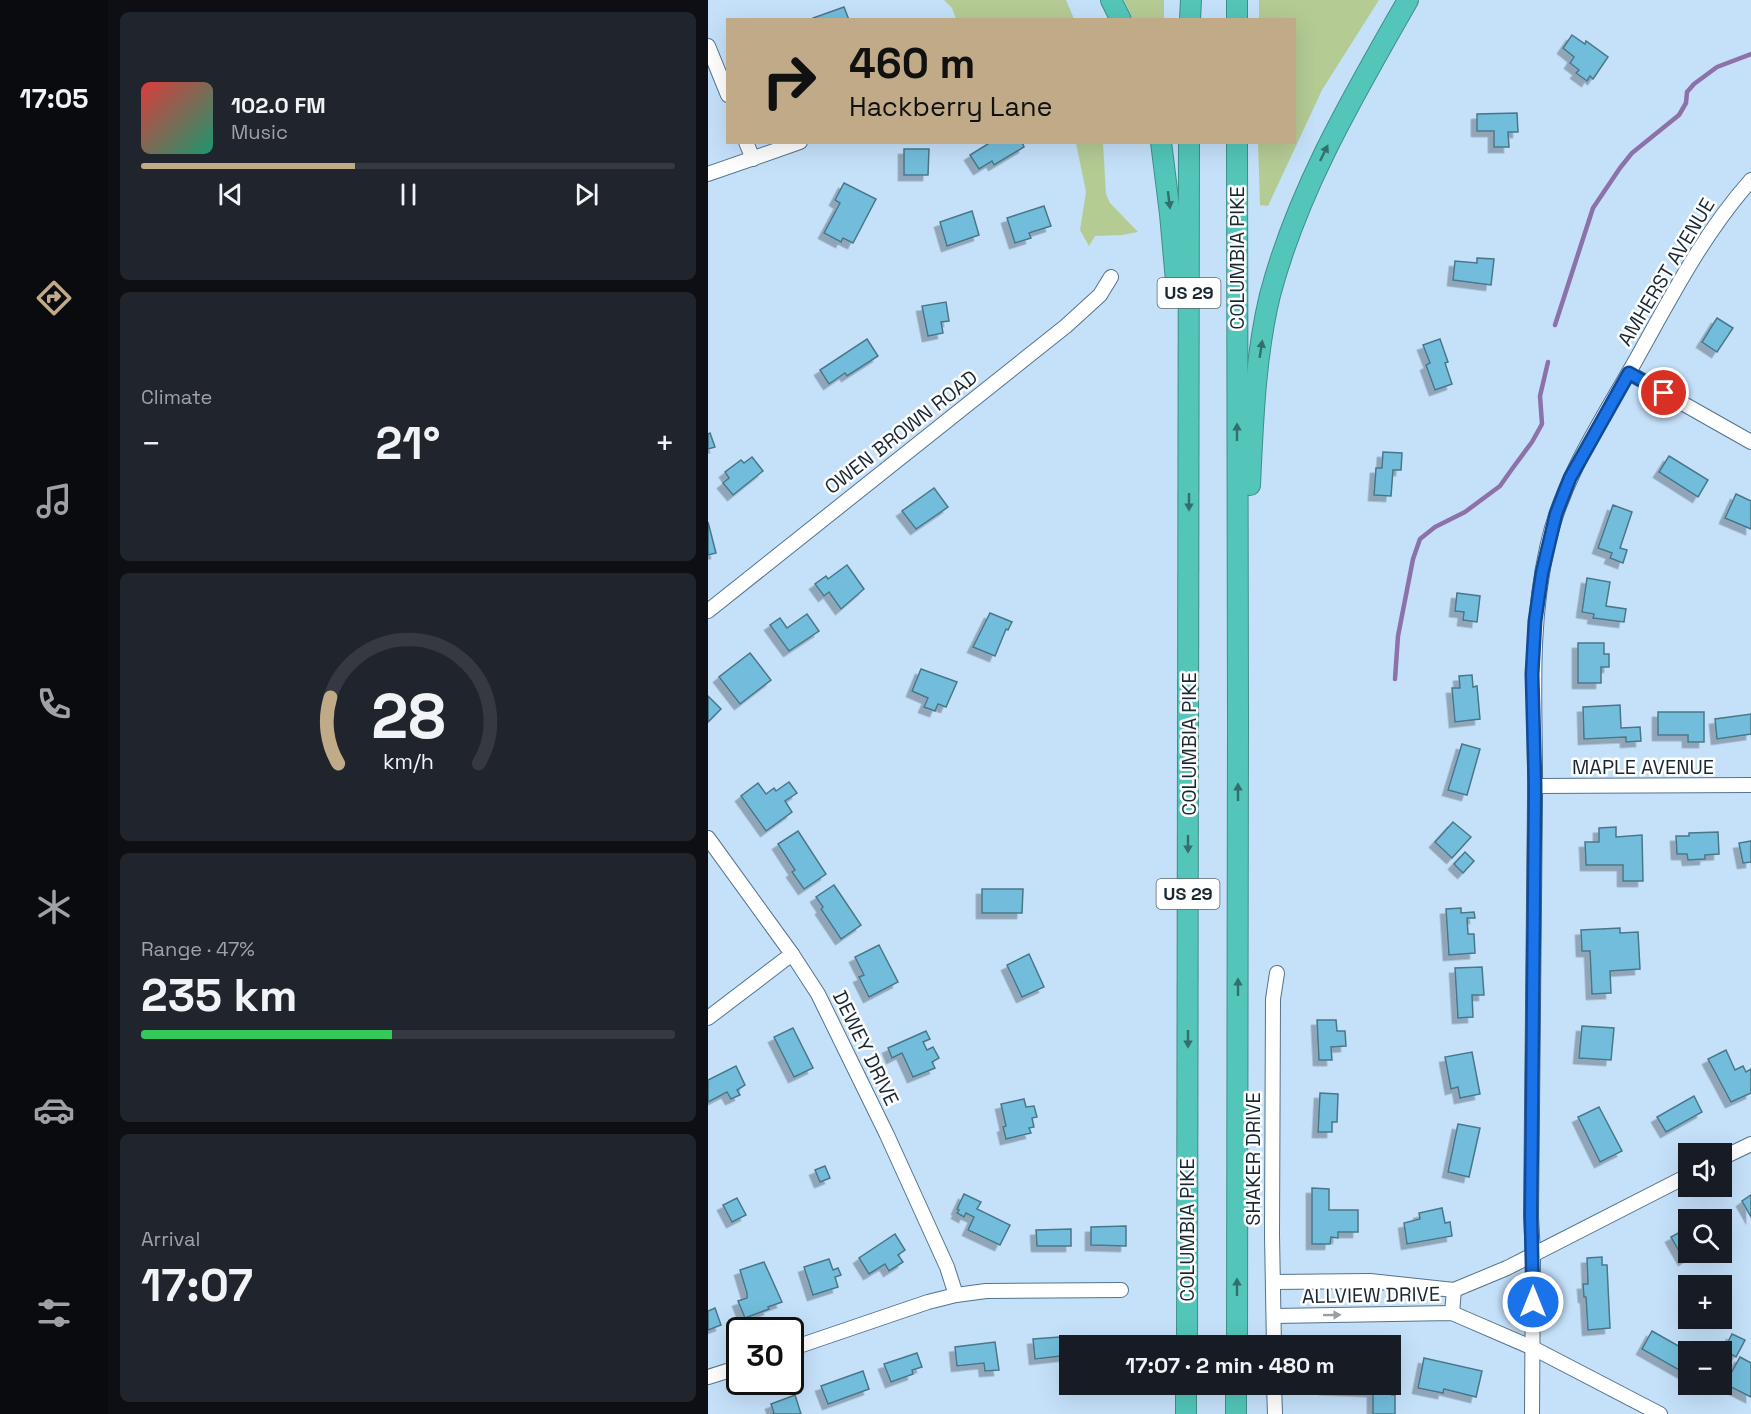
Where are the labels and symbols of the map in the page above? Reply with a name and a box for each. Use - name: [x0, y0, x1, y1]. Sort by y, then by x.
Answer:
- one-way arrow: [1318, 144, 1328, 162]
- street label: COLUMBIA PIKE: [1224, 186, 1250, 330]
- one-way arrow: [1164, 191, 1173, 210]
- street label: AMHERST AVENUE: [1612, 193, 1720, 351]
- road number: US 29: [1158, 278, 1220, 308]
- one-way arrow: [1256, 339, 1265, 358]
- street label: OWEN BROWN ROAD: [819, 364, 983, 500]
- pin: [1638, 367, 1689, 418]
- one-way arrow: [1232, 422, 1242, 441]
- one-way arrow: [1184, 492, 1194, 511]
- street label: COLUMBIA PIKE: [1176, 672, 1202, 816]
- street label: MAPLE AVENUE: [1572, 754, 1714, 780]
- one-way arrow: [1233, 783, 1243, 802]
- one-way arrow: [1183, 834, 1193, 853]
- road number: US 29: [1156, 879, 1220, 909]
- one-way arrow: [1233, 978, 1243, 997]
- street label: DEWEY DRIVE: [827, 986, 905, 1110]
- one-way arrow: [1183, 1029, 1193, 1048]
- street label: SHAKER DRIVE: [1240, 1092, 1266, 1226]
- street label: COLUMBIA PIKE: [1174, 1158, 1200, 1302]
- position arrow: [1501, 1270, 1565, 1334]
- one-way arrow: [1232, 1278, 1242, 1297]
- street label: ALLVIEW DRIVE: [1302, 1281, 1440, 1309]
- one-way arrow: [1323, 1310, 1342, 1320]
- speed limit sign: 30: [726, 1317, 804, 1395]

